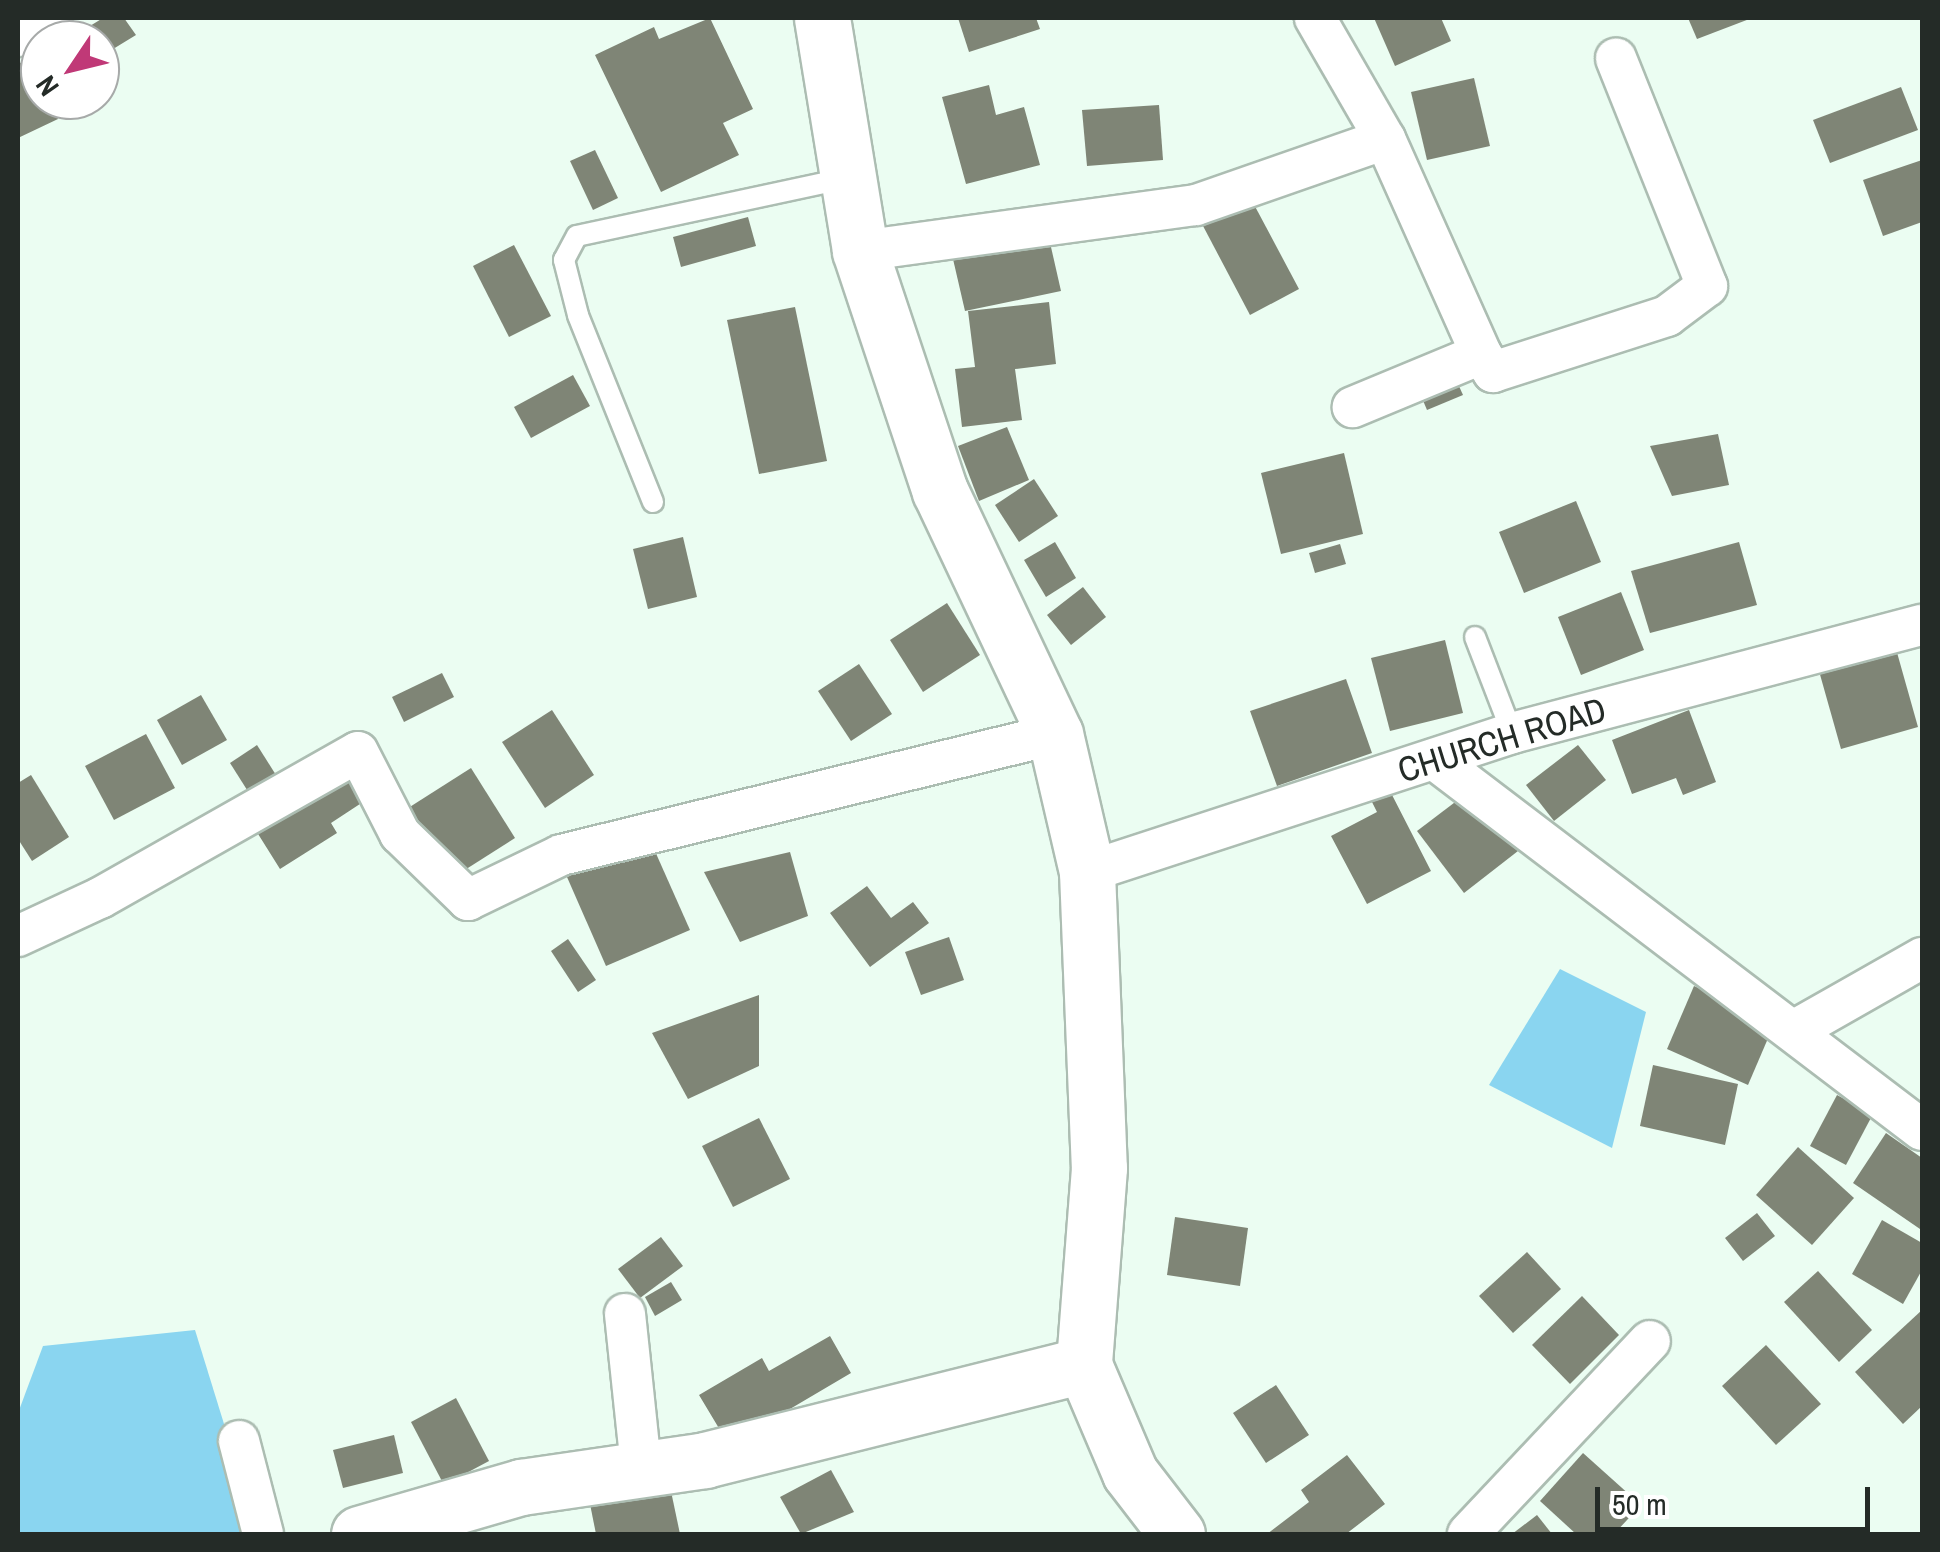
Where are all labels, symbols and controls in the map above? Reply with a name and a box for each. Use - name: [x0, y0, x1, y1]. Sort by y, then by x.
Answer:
- north arrow: [20, 20, 120, 120]
- text: N: [27, 68, 67, 104]
- street label: CHURCH ROAD: [1393, 688, 1611, 792]
- scale bar: [1600, 1467, 1875, 1529]
- text: 50 m: [1612, 1484, 1667, 1524]

